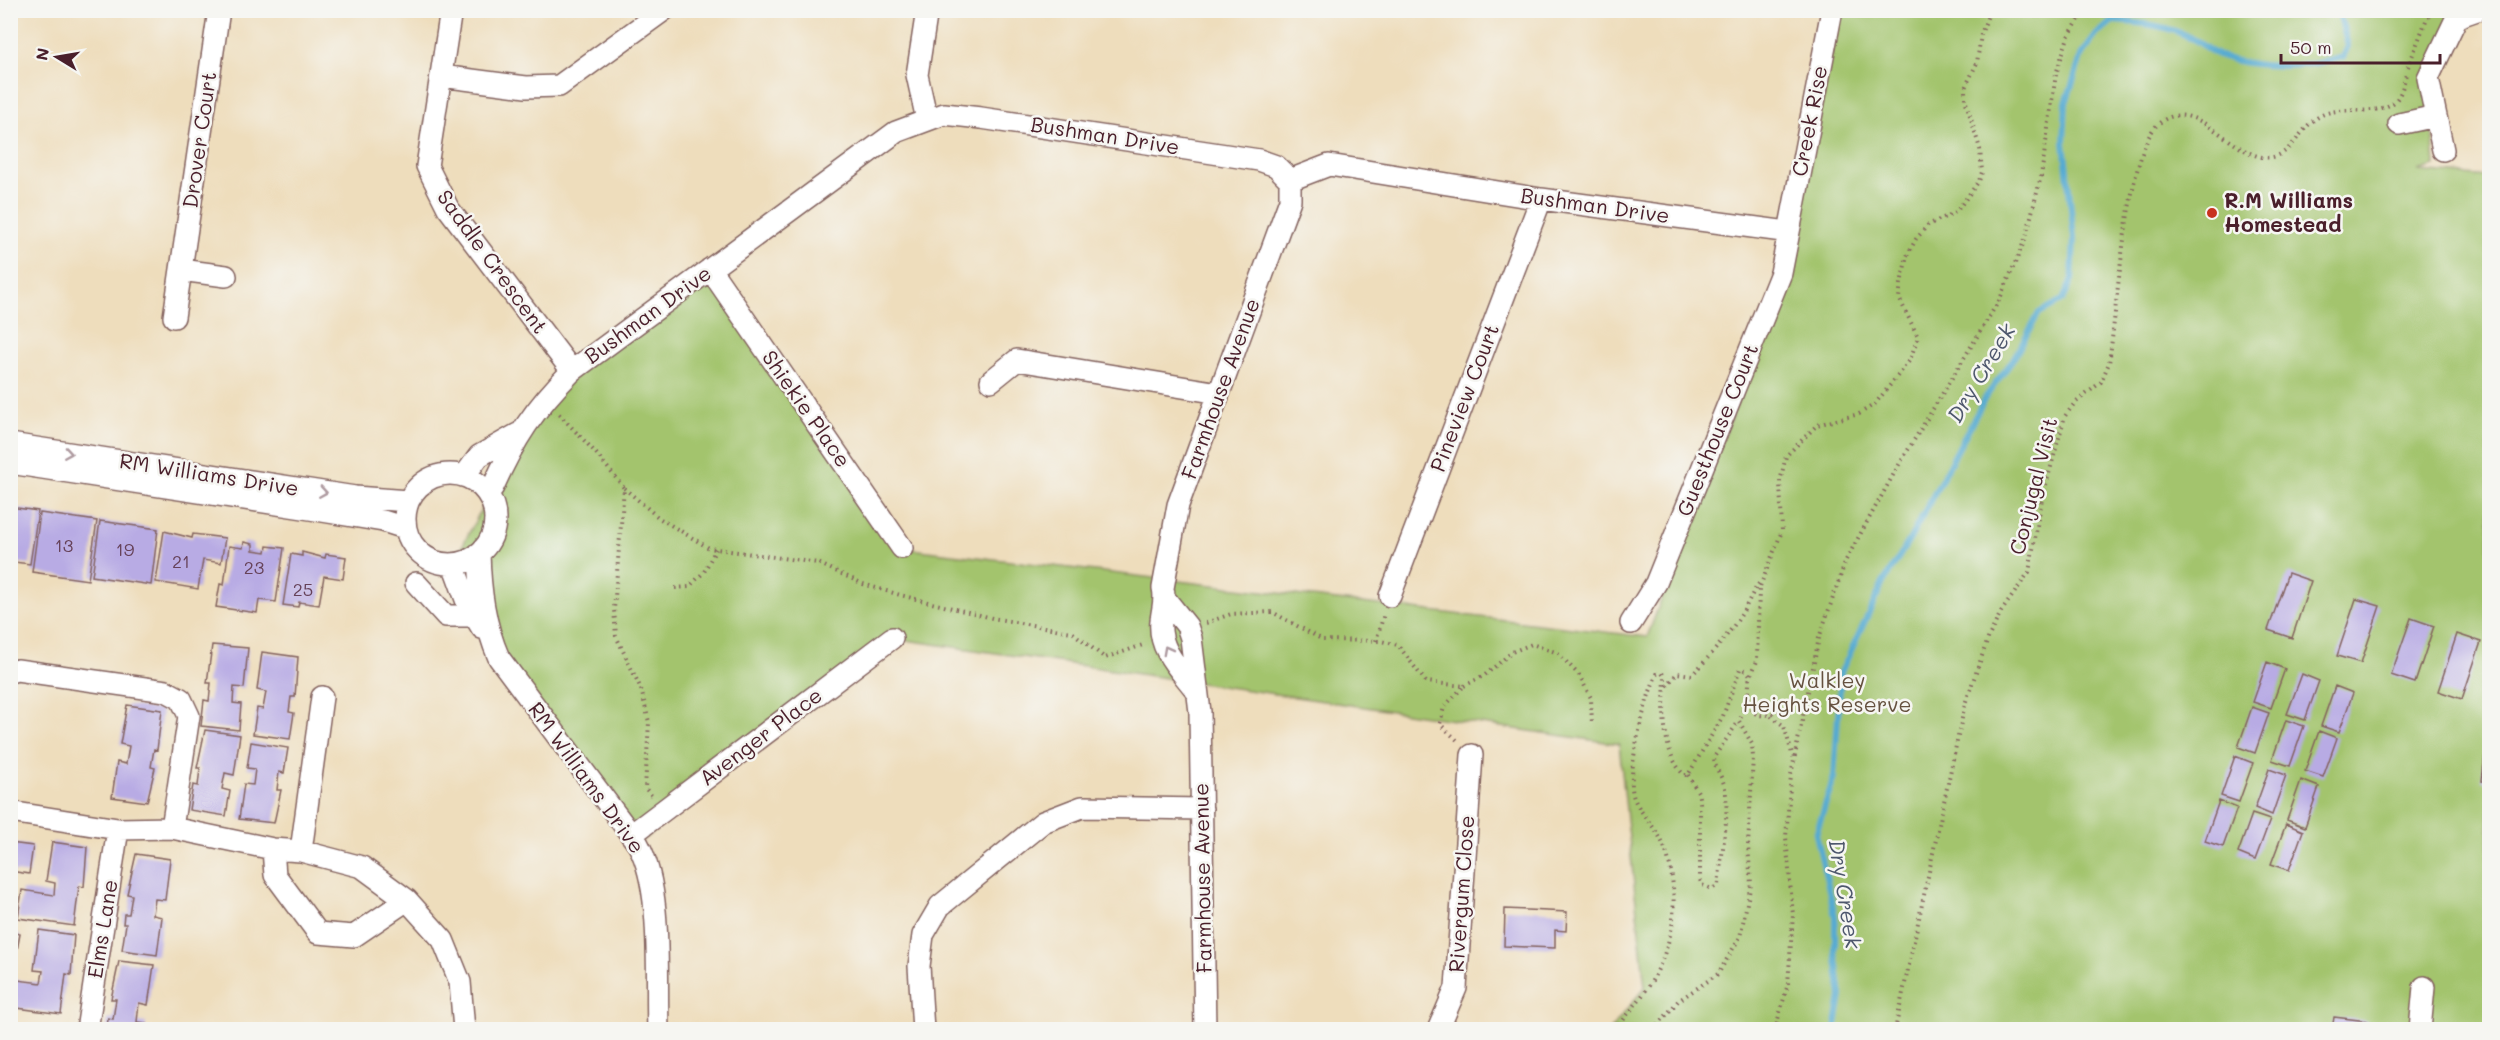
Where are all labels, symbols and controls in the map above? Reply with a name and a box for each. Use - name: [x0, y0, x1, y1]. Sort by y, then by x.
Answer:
- north arrow: [27, 27, 87, 87]
- scale bar: [2281, 27, 2440, 65]
- text: 50 m: [2290, 35, 2332, 59]
- text: N: [30, 46, 53, 62]
- street label: Creek Rise: [1785, 63, 1833, 179]
- street label: Drover Court: [176, 70, 221, 210]
- street label: Bushman Drive: [1029, 109, 1182, 160]
- street label: Bushman Drive: [1519, 181, 1671, 228]
- street label: Saddle Crescent: [432, 184, 555, 338]
- place label: R.M Williams Homestead: [2224, 186, 2353, 237]
- marker: R.M Williams Homestead: [2205, 206, 2219, 220]
- street label: Bushman Drive: [578, 259, 716, 369]
- street label: Farmhouse Avenue: [1174, 294, 1265, 483]
- water label: Dry Creek: [1940, 317, 2022, 428]
- street label: Pineview Court: [1423, 320, 1504, 475]
- street label: Guesthouse Court: [1670, 339, 1764, 520]
- street label: Shiekie Place: [757, 344, 858, 472]
- street label: Conjugal Visit: [2002, 414, 2063, 557]
- one-way arrow: [63, 446, 73, 459]
- street label: RM Williams Drive: [118, 446, 301, 501]
- one-way arrow: [318, 485, 328, 498]
- house number: 13: [55, 533, 73, 557]
- house number: 19: [116, 537, 135, 561]
- house number: 21: [172, 549, 190, 573]
- house number: 23: [244, 555, 264, 579]
- house number: 25: [293, 577, 313, 601]
- one-way arrow: [1163, 646, 1174, 656]
- park label: Walkley Heights Reserve: [1743, 666, 1911, 717]
- street label: Avenger Place: [693, 681, 827, 791]
- street label: RM Williams Drive: [523, 696, 651, 858]
- street label: Farmhouse Avenue: [1186, 783, 1217, 973]
- street label: Rivergum Close: [1442, 814, 1479, 973]
- water label: Dry Creek: [1823, 837, 1869, 952]
- street label: Elms Lane: [80, 877, 123, 980]

